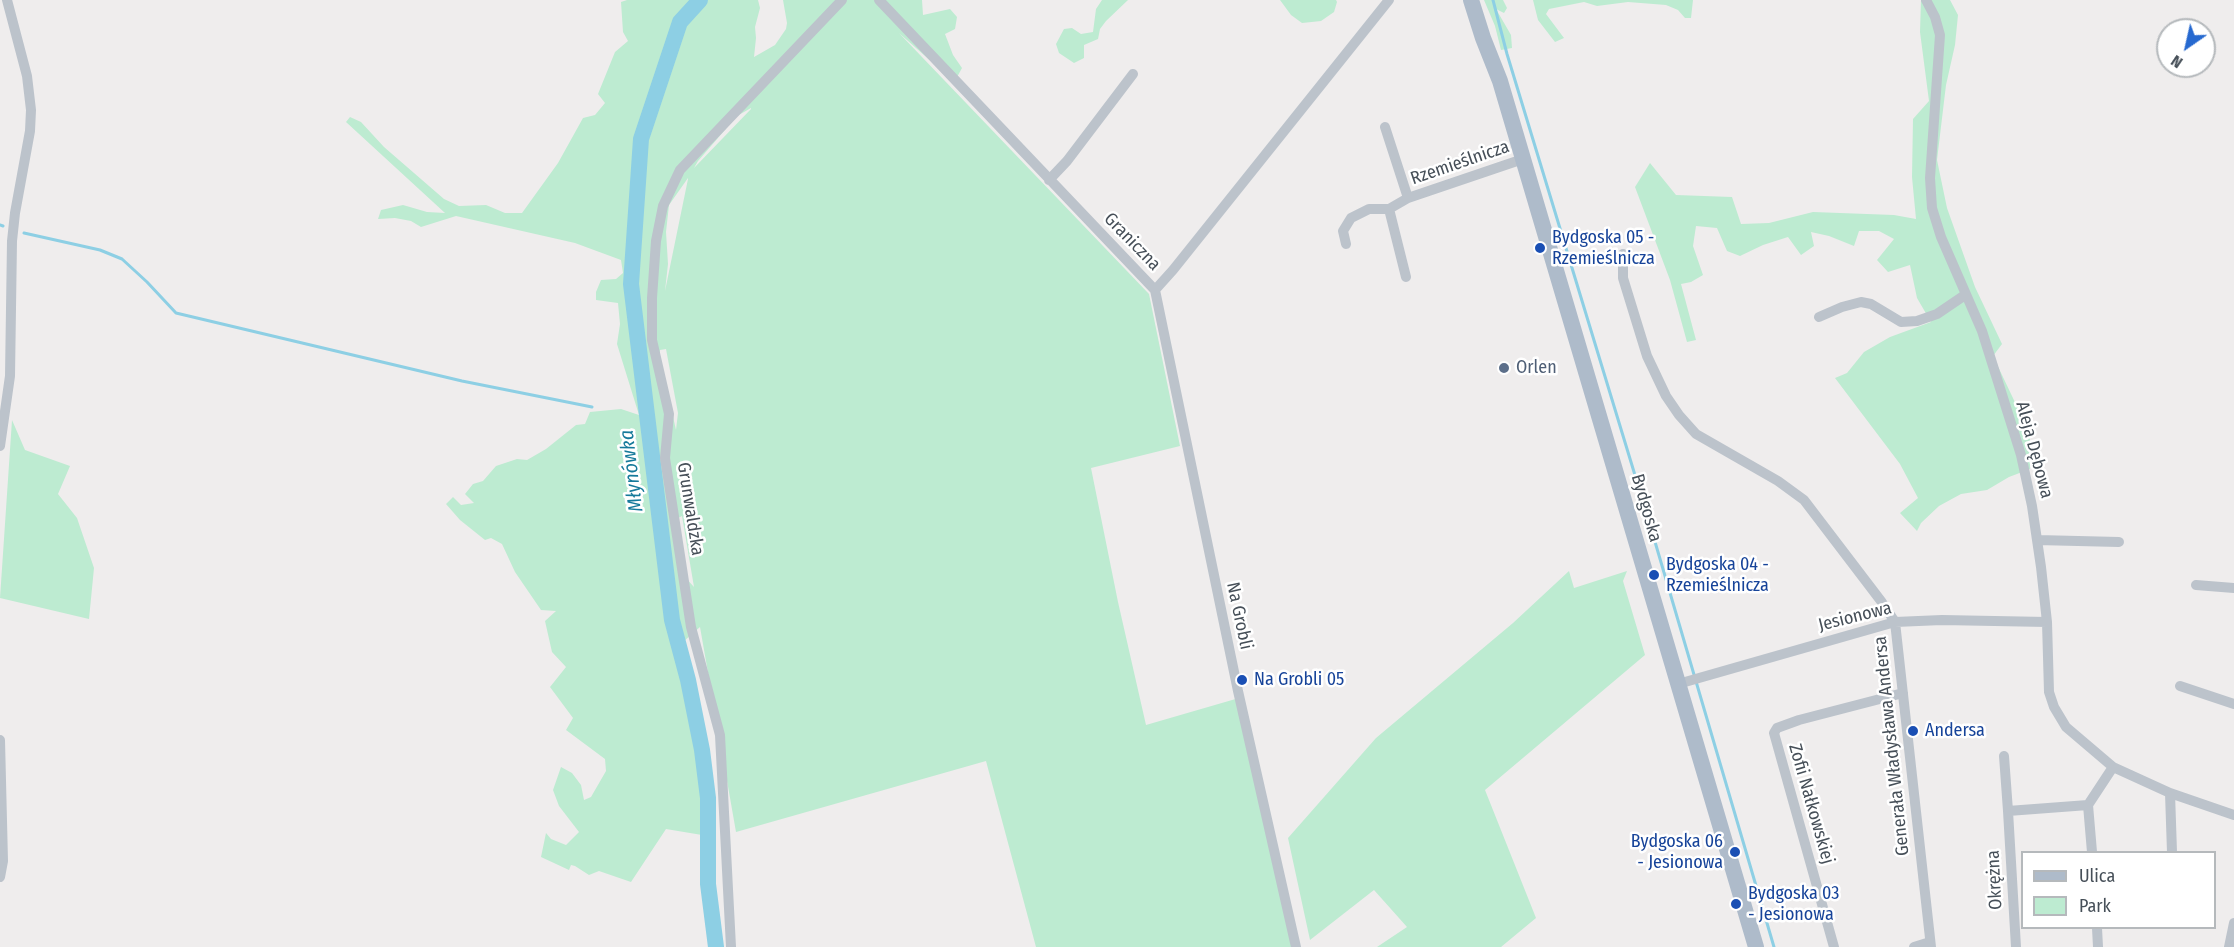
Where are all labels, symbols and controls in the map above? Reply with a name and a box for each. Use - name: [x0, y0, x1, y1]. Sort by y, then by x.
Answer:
- north arrow: [2156, 18, 2216, 78]
- text: N: [2167, 51, 2186, 72]
- street label: Rzemieślnicza: [1408, 136, 1512, 190]
- street label: Graniczna: [1099, 209, 1165, 275]
- place label: Bydgoska 05 - Rzemieślnicza: [1552, 227, 1655, 270]
- marker: Bydgoska 05 - Rzemieślnicza: [1533, 241, 1547, 255]
- place label: Orlen: [1516, 357, 1557, 379]
- marker: Orlen: [1497, 361, 1511, 375]
- street label: Aleja Dębowa: [2011, 399, 2057, 501]
- water label: Młynówka: [615, 429, 649, 513]
- street label: Grunwaldzka: [672, 461, 708, 557]
- street label: Bydgoska: [1626, 472, 1666, 544]
- place label: Bydgoska 04 - Rzemieślnicza: [1666, 554, 1769, 596]
- marker: Bydgoska 04 - Rzemieślnicza: [1647, 568, 1661, 582]
- street label: Na Grobli: [1221, 580, 1257, 652]
- street label: Jesionowa: [1816, 597, 1894, 637]
- street label: Generała Władysława Andersa: [1870, 635, 1914, 857]
- place label: Na Grobli 05: [1254, 669, 1344, 691]
- marker: Na Grobli 05: [1235, 673, 1249, 687]
- place label: Andersa: [1925, 720, 1985, 742]
- marker: Andersa: [1906, 724, 1920, 738]
- street label: Zofii Nałkowskiej: [1784, 741, 1838, 867]
- place label: Bydgoska 06 - Jesionowa: [1631, 831, 1723, 874]
- marker: Bydgoska 06 - Jesionowa: [1728, 845, 1742, 859]
- street label: Okrężna: [1983, 850, 2007, 910]
- legend: [2021, 851, 2216, 929]
- text: Ulica: [2079, 865, 2115, 887]
- place label: Bydgoska 03 - Jesionowa: [1748, 883, 1839, 926]
- text: Park: [2079, 895, 2111, 917]
- marker: Bydgoska 03 - Jesionowa: [1729, 897, 1743, 911]

